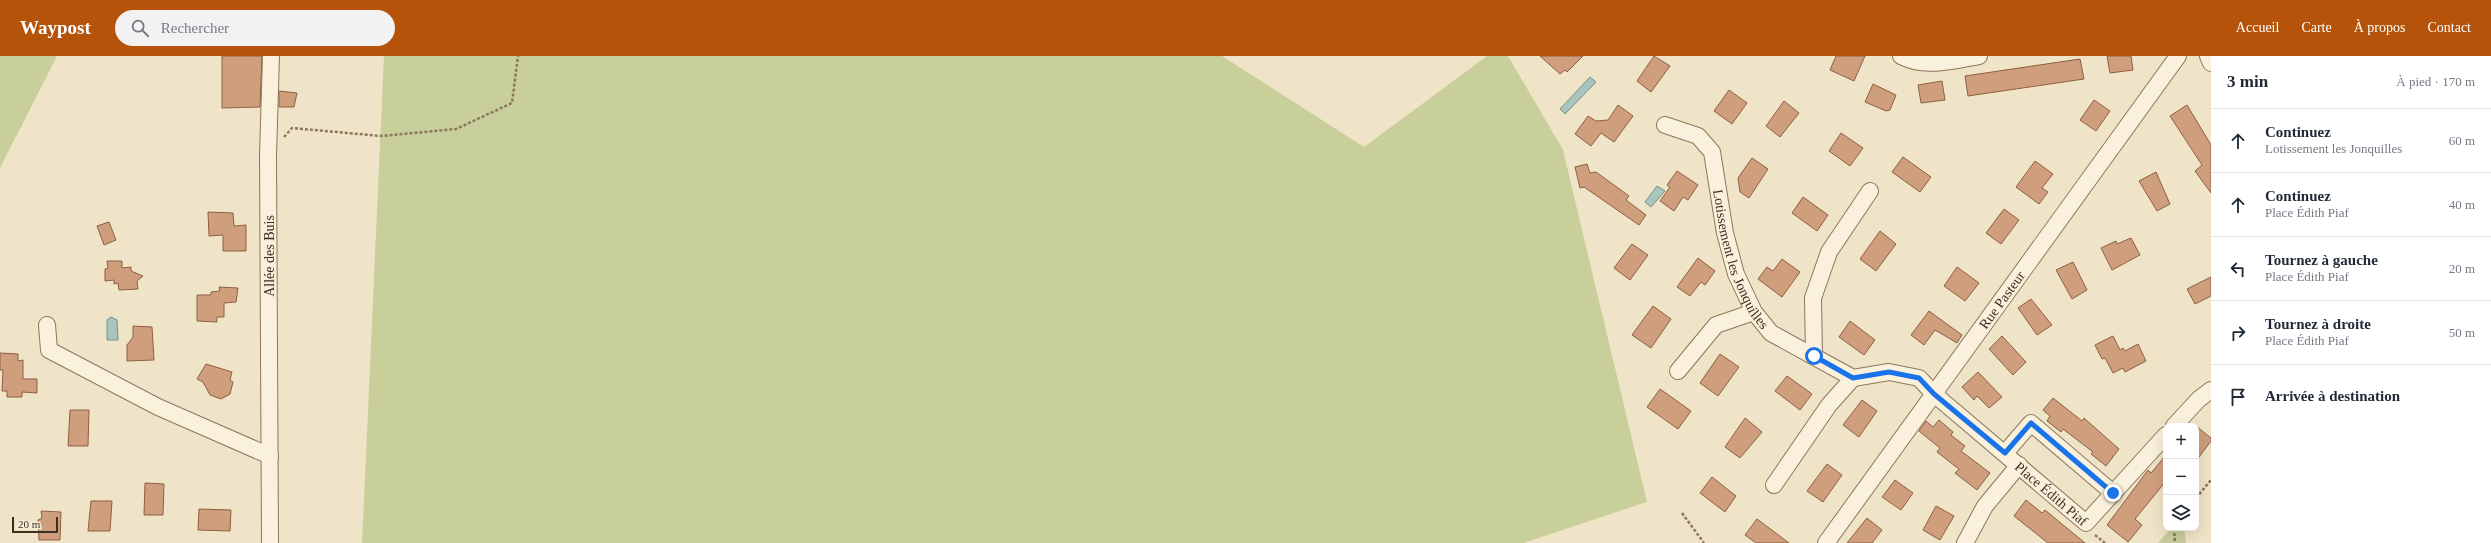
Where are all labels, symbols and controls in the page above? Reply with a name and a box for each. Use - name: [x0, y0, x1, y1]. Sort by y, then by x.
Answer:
- search box: [115, 10, 395, 46]
- text: Waypost: [20, 17, 91, 38]
- icon: search: [129, 17, 151, 39]
- text: Rechercher: [161, 20, 229, 36]
- text: Accueil: [2236, 20, 2279, 35]
- text: Carte: [2301, 20, 2332, 35]
- text: À propos: [2354, 20, 2405, 35]
- text: Contact: [2427, 20, 2471, 35]
- text: 3 min: [2227, 72, 2268, 91]
- text: À pied · 170 m: [2396, 74, 2475, 89]
- text: Continuez: [2265, 124, 2331, 140]
- icon: ahead: [2227, 130, 2249, 152]
- text: 60 m: [2449, 133, 2475, 148]
- text: Lotissement les Jonquilles: [2265, 141, 2402, 156]
- street label: Lotissement les Jonquilles: [1711, 188, 1772, 332]
- text: Continuez: [2265, 188, 2331, 204]
- icon: ahead: [2227, 194, 2249, 216]
- text: 40 m: [2449, 197, 2475, 212]
- text: Place Édith Piaf: [2265, 205, 2349, 220]
- street label: Allée des Buis: [262, 215, 277, 297]
- text: Tournez à gauche: [2265, 252, 2378, 268]
- icon: left: [2227, 258, 2249, 280]
- text: 20 m: [2449, 261, 2475, 276]
- street label: Rue Pasteur: [1976, 268, 2028, 332]
- text: Place Édith Piaf: [2265, 269, 2349, 284]
- text: Tournez à droite: [2265, 316, 2371, 332]
- icon: right: [2227, 322, 2249, 344]
- text: 50 m: [2449, 325, 2475, 340]
- text: Place Édith Piaf: [2265, 333, 2349, 348]
- route start: [1805, 347, 1823, 365]
- icon: arrive: [2227, 386, 2249, 408]
- text: Arrivée à destination: [2265, 388, 2400, 404]
- map controls: [2163, 423, 2199, 531]
- button: +: [2163, 423, 2199, 459]
- street label: Place Édith Piaf: [2012, 459, 2091, 529]
- button: −: [2163, 459, 2199, 495]
- route end: [2104, 484, 2122, 502]
- button: layers: [2163, 495, 2199, 531]
- scale bar: [12, 515, 58, 534]
- text: 20 m: [18, 518, 40, 530]

